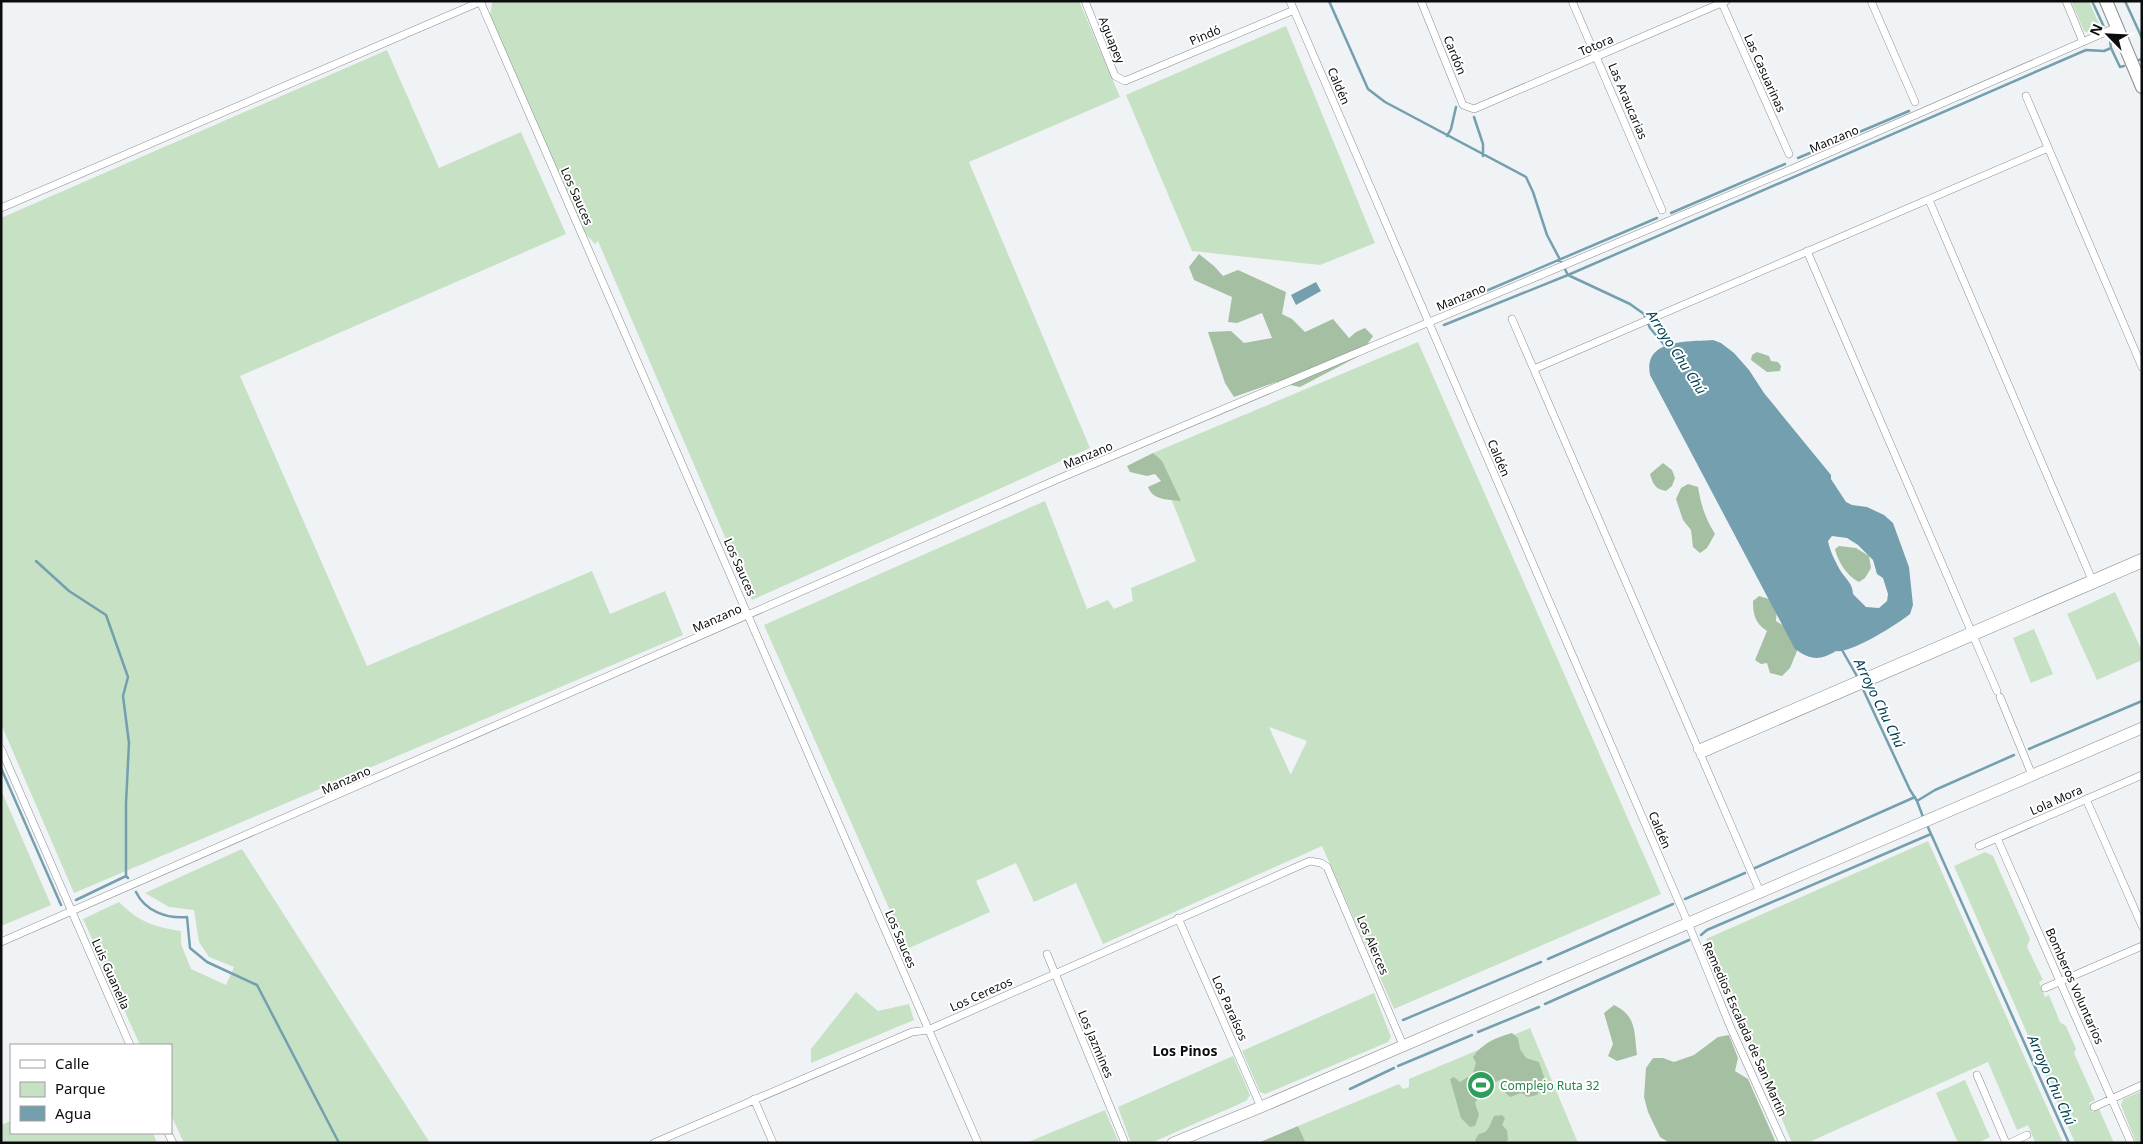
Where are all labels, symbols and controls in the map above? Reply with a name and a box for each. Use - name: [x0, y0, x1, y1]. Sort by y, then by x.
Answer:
- north arrow: [2083, 10, 2133, 60]
- street label: Aguapey: [1095, 14, 1129, 67]
- text: N: [2085, 20, 2107, 39]
- street label: Pindó: [1187, 21, 1223, 49]
- street label: Totora: [1576, 30, 1616, 60]
- street label: Las Casuarinas: [1740, 31, 1790, 115]
- street label: Cardón: [1439, 33, 1471, 77]
- street label: Las Araucarias: [1604, 60, 1652, 142]
- street label: Caldén: [1324, 65, 1354, 107]
- street label: Manzano: [1807, 121, 1861, 157]
- street label: Los Sauces: [557, 164, 597, 228]
- street label: Manzano: [1434, 279, 1488, 315]
- water label: Arroyo Chu Chú: [1642, 305, 1711, 398]
- street label: Manzano: [1061, 437, 1115, 473]
- street label: Caldén: [1484, 437, 1514, 479]
- street label: Los Sauces: [720, 535, 760, 599]
- street label: Manzano: [690, 600, 744, 636]
- water label: Arroyo Chu Chú: [1850, 654, 1910, 751]
- street label: Manzano: [319, 762, 373, 798]
- street label: Lola Mora: [2027, 781, 2085, 819]
- street label: Caldén: [1645, 809, 1675, 851]
- street label: Los Sauces: [881, 907, 921, 971]
- street label: Los Alerces: [1353, 913, 1393, 978]
- street label: Bomberos Voluntarios: [2042, 925, 2108, 1047]
- street label: Luis Guanella: [88, 936, 134, 1012]
- street label: Remedios Escalada de San Martin: [1699, 939, 1791, 1119]
- street label: Los Cerezos: [947, 973, 1015, 1015]
- street label: Los Paraísos: [1208, 973, 1252, 1044]
- street label: Los Jazmines: [1074, 1007, 1118, 1081]
- water label: Arroyo Chu Chú: [2023, 1031, 2080, 1128]
- district label: Los Pinos: [1152, 1041, 1218, 1060]
- legend: [10, 1044, 172, 1134]
- text: Calle: [55, 1053, 89, 1073]
- sports icon: Complejo Ruta 32: [1466, 1070, 1496, 1100]
- place label: Complejo Ruta 32: [1500, 1077, 1600, 1094]
- text: Parque: [55, 1078, 105, 1098]
- text: Agua: [55, 1103, 92, 1123]

